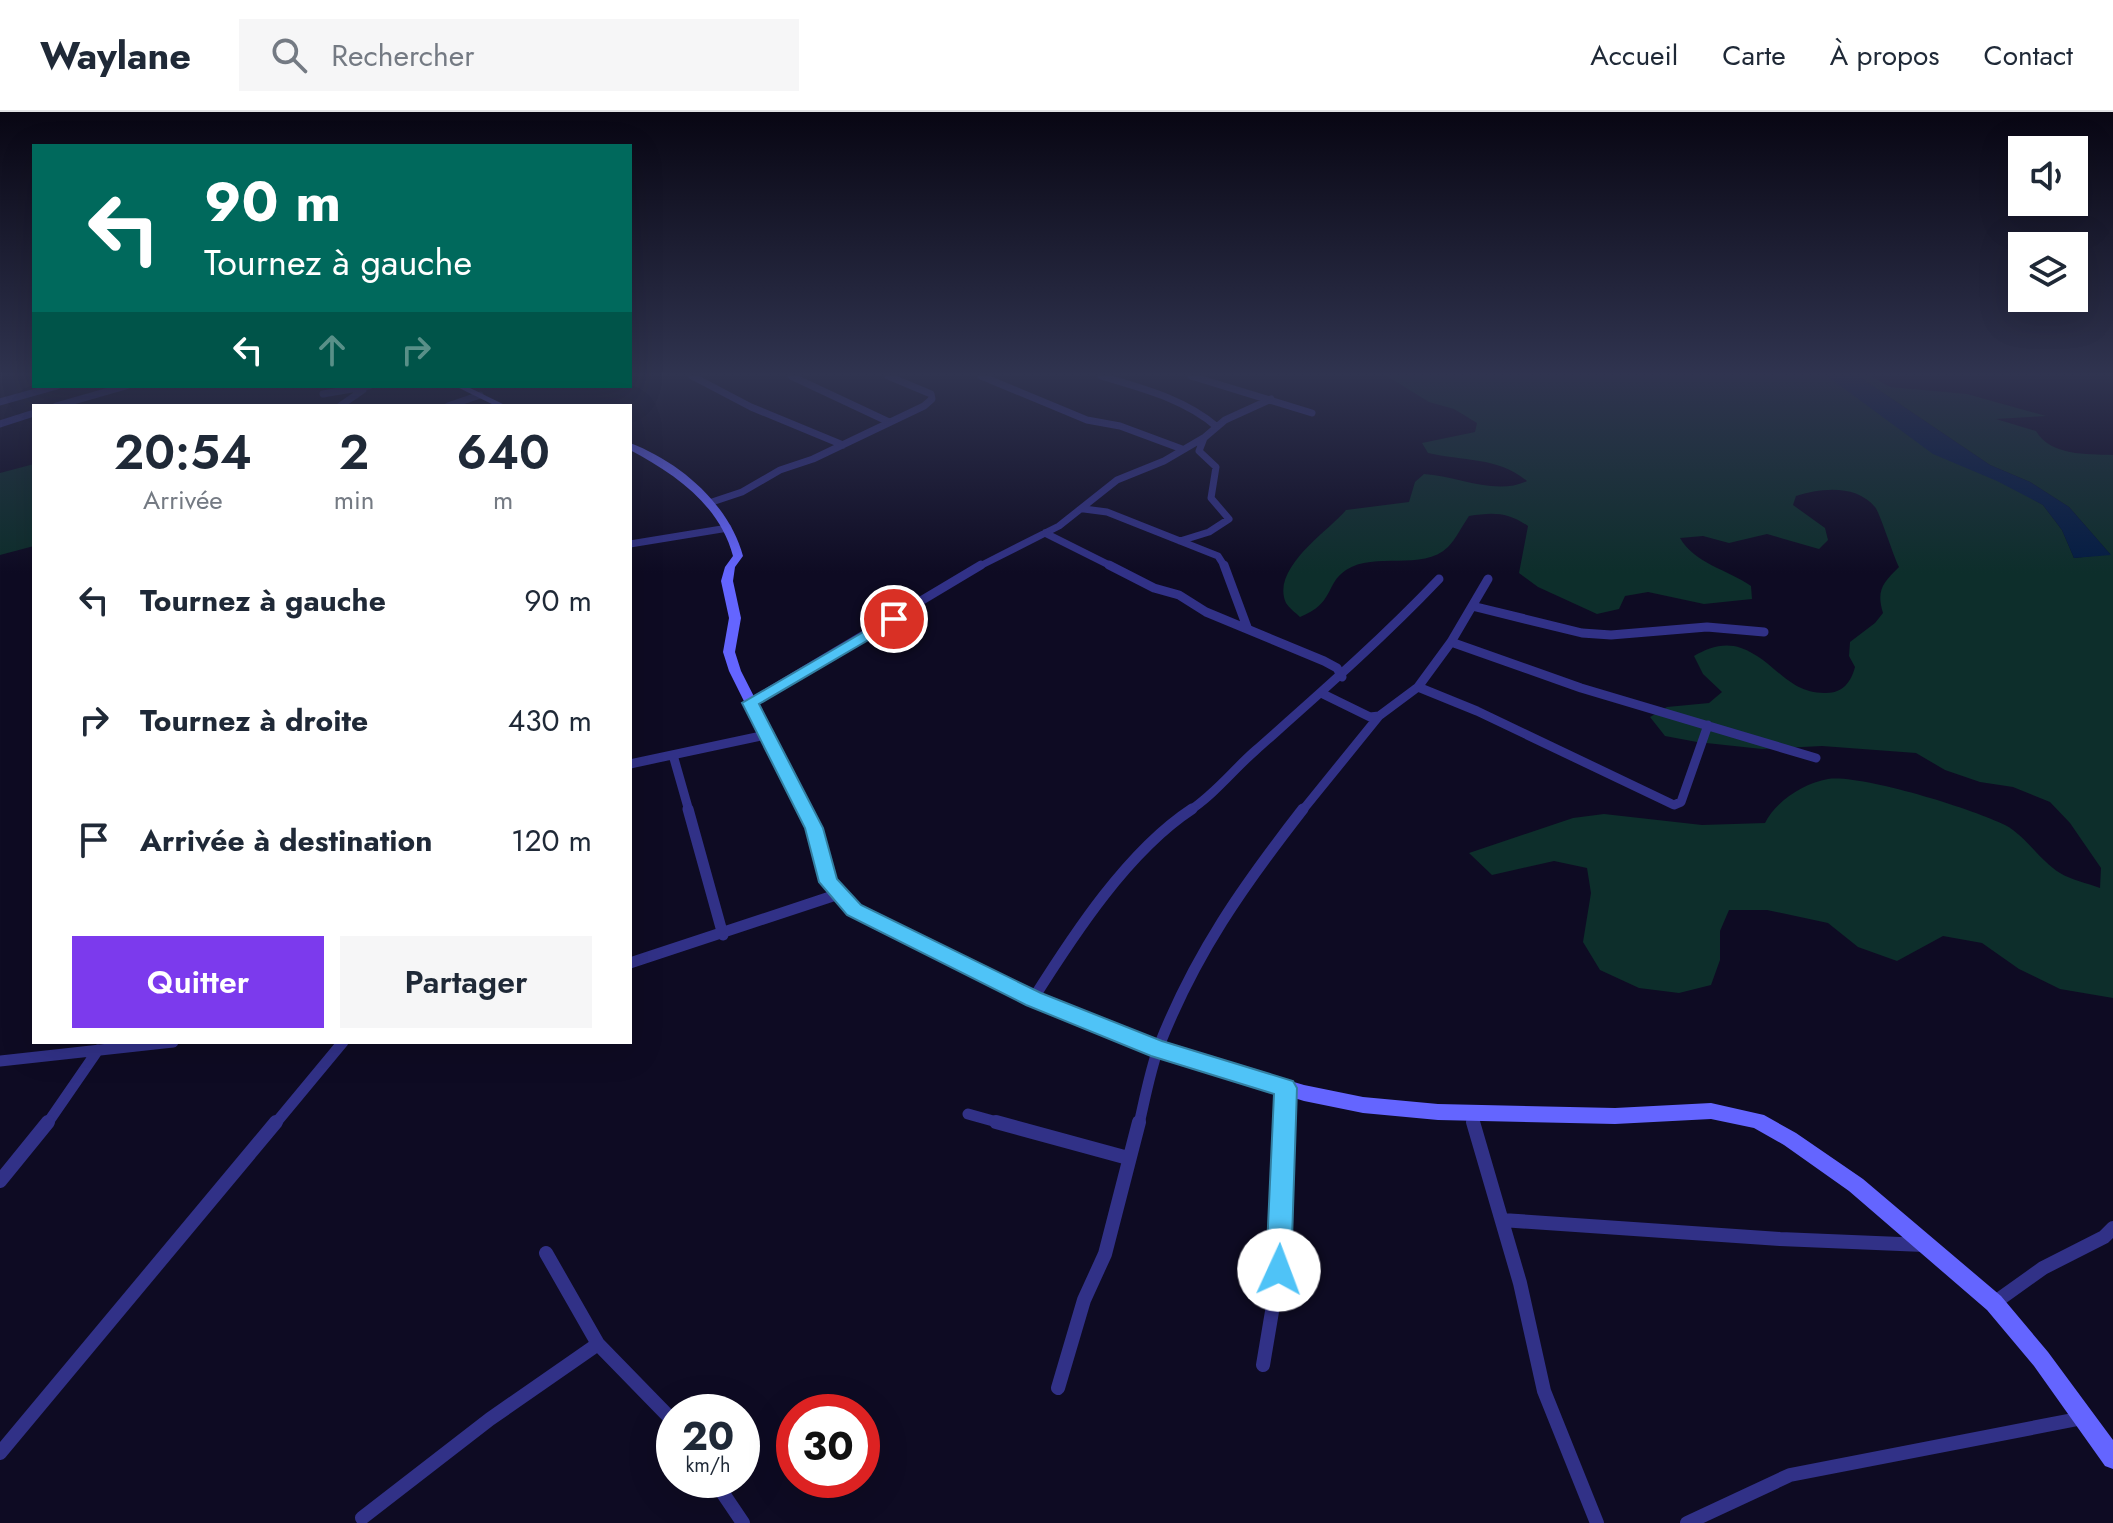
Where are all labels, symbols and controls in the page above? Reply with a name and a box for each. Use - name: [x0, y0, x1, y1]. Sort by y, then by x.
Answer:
- search box: [239, 19, 799, 91]
- text: Waylane: [40, 28, 191, 83]
- icon: search: [267, 33, 311, 77]
- text: Rechercher: [331, 34, 475, 77]
- text: Accueil: [1590, 35, 1678, 76]
- text: Carte: [1722, 35, 1786, 76]
- text: À propos: [1830, 35, 1940, 76]
- text: Contact: [1984, 35, 2073, 76]
- map controls: [2008, 136, 2088, 312]
- button: sound: [2008, 136, 2088, 216]
- text: 90 m: [204, 161, 341, 242]
- icon: left: [72, 176, 176, 280]
- button: layers: [2008, 232, 2088, 312]
- text: Tournez à gauche: [204, 236, 472, 288]
- icon: left: [226, 328, 270, 372]
- icon: ahead: [310, 328, 354, 372]
- icon: right: [394, 328, 438, 372]
- text: 20:54: [114, 418, 252, 487]
- text: 2: [339, 418, 369, 487]
- text: 640: [457, 418, 550, 487]
- text: Arrivée: [143, 481, 223, 519]
- text: min: [334, 481, 375, 519]
- text: m: [493, 481, 513, 519]
- icon: left: [72, 578, 116, 622]
- text: Tournez à gauche: [140, 579, 386, 622]
- text: 90 m: [524, 579, 592, 622]
- pin: [860, 585, 928, 653]
- icon: arrive: [872, 597, 916, 641]
- icon: right: [72, 698, 116, 742]
- text: Tournez à droite: [140, 699, 368, 742]
- text: 430 m: [508, 699, 592, 742]
- icon: arrive: [72, 818, 116, 862]
- text: Arrivée à destination: [140, 819, 432, 862]
- text: 120 m: [511, 819, 592, 862]
- button: Quitter: [72, 936, 324, 1028]
- button: Partager: [340, 936, 592, 1028]
- position arrow: [1237, 1228, 1321, 1312]
- speed limit sign: 30: [776, 1394, 880, 1498]
- text: 20: [682, 1407, 734, 1465]
- text: km/h: [685, 1451, 731, 1480]

